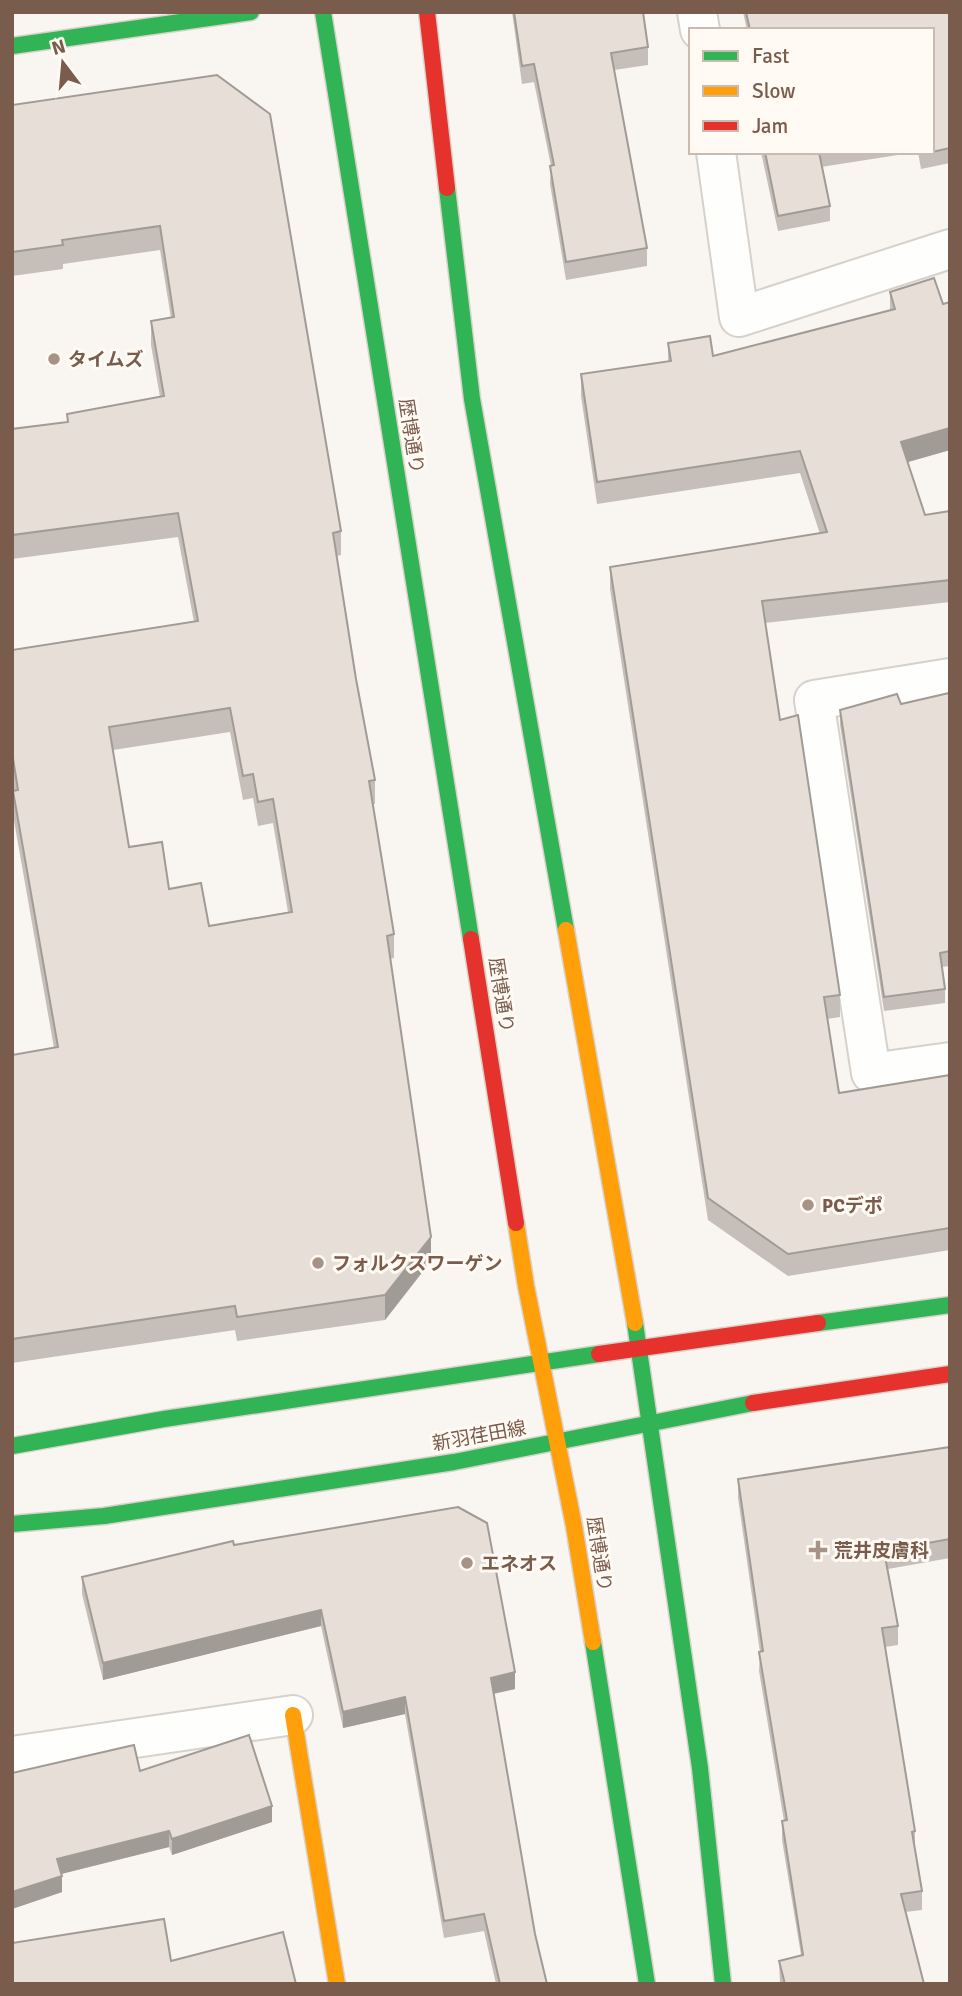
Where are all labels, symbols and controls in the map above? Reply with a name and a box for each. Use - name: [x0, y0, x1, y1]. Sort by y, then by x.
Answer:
- north arrow: [28, 28, 98, 98]
- legend: [689, 28, 934, 154]
- text: N: [49, 34, 68, 61]
- text: Fast: [752, 43, 789, 69]
- text: Slow: [752, 78, 796, 104]
- text: Jam: [752, 113, 788, 139]
- place label: タイムズ: [68, 348, 144, 372]
- marker: タイムズ: [46, 351, 62, 367]
- street label: 歴博通り: [393, 397, 429, 476]
- street label: 歴博通り: [483, 956, 519, 1035]
- place label: PCデポ: [822, 1194, 883, 1218]
- marker: PCデポ: [800, 1197, 816, 1213]
- place label: フォルクスワーゲン: [332, 1252, 502, 1276]
- marker: フォルクスワーゲン: [310, 1255, 326, 1271]
- street label: 新羽荏田線: [430, 1416, 528, 1456]
- street label: 歴博通り: [581, 1515, 617, 1594]
- place label: 荒井皮膚科: [834, 1539, 929, 1563]
- marker: 荒井皮膚科: [808, 1540, 828, 1560]
- place label: エネオス: [481, 1552, 557, 1576]
- marker: エネオス: [459, 1555, 475, 1571]

